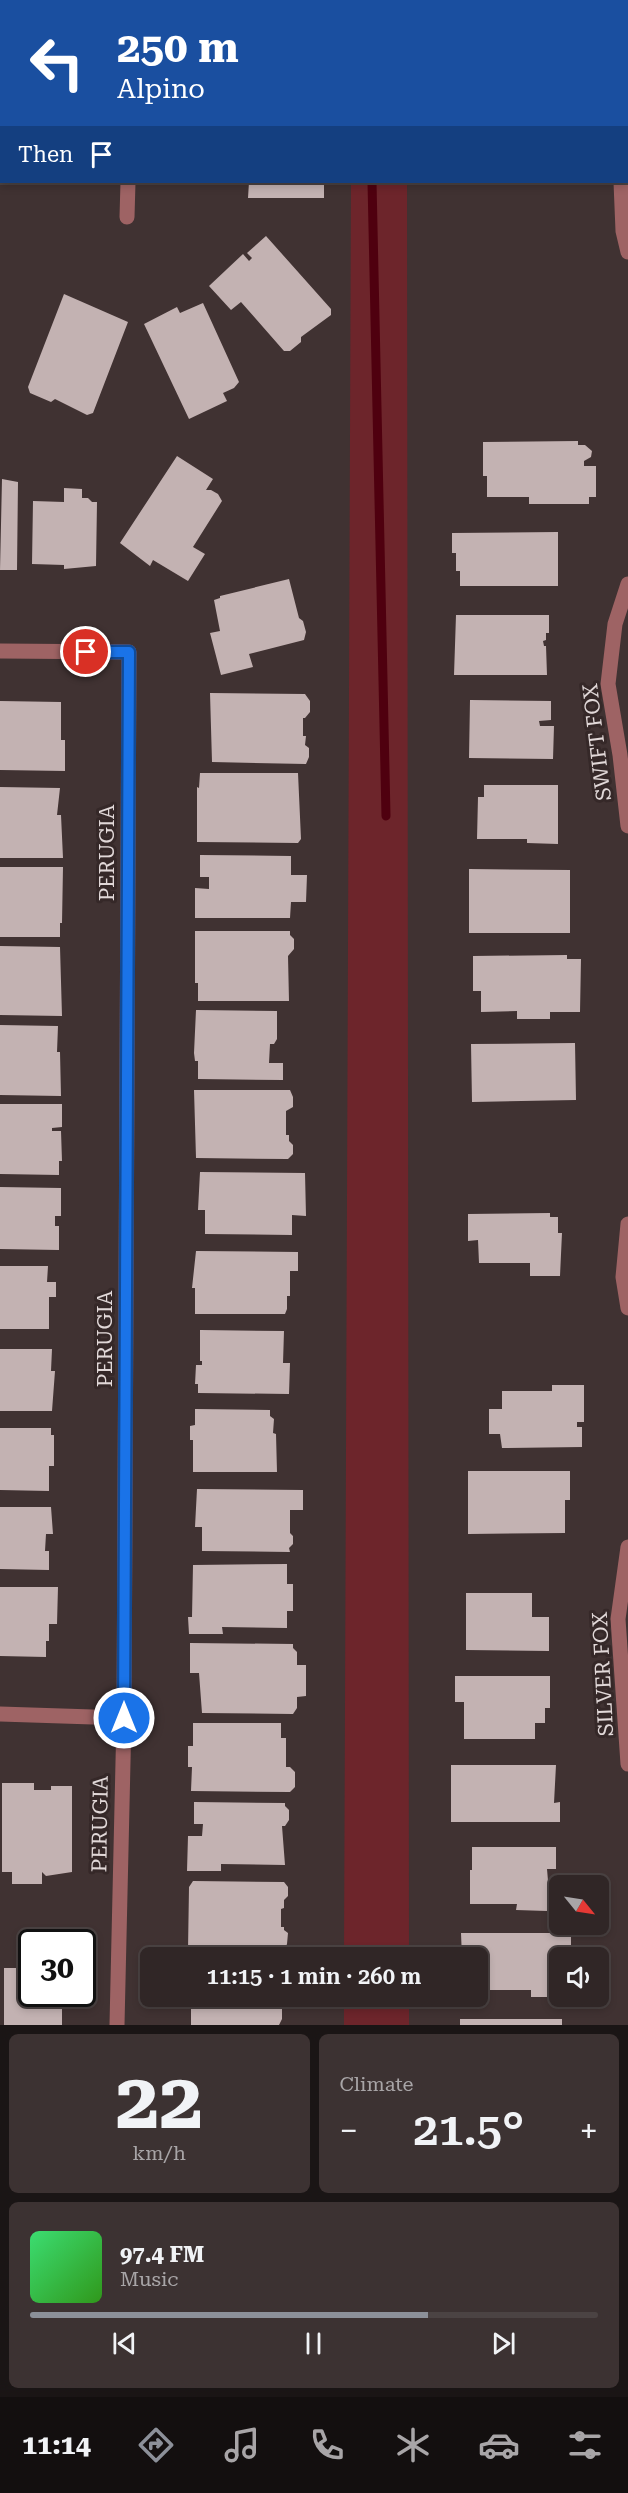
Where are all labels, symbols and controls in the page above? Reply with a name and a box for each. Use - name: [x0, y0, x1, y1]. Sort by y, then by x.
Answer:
- text: 250 m: [117, 23, 239, 72]
- icon: left: [18, 24, 96, 102]
- text: Alpino: [117, 73, 205, 105]
- icon: arrive: [85, 138, 118, 171]
- text: Then: [18, 142, 73, 167]
- pin: [60, 626, 111, 677]
- icon: arrive: [69, 635, 102, 668]
- street label: SWIFT FOX: [578, 682, 616, 802]
- street label: PERUGIA: [95, 804, 119, 901]
- street label: PERUGIA: [93, 1290, 117, 1387]
- street label: SILVER FOX: [588, 1611, 618, 1737]
- position arrow: [92, 1686, 156, 1750]
- street label: PERUGIA: [87, 1775, 113, 1873]
- north arrow: [549, 1875, 609, 1935]
- map controls: [549, 1875, 609, 2007]
- speed limit sign: 30: [18, 1929, 96, 2007]
- button: sound: [549, 1947, 609, 2007]
- text: 11:15 · 1 min · 260 m: [207, 1964, 421, 1989]
- text: 22: [116, 2056, 203, 2147]
- text: Climate: [340, 2072, 414, 2096]
- text: 21.5°: [413, 2103, 524, 2156]
- text: −: [340, 2111, 358, 2150]
- text: +: [580, 2111, 598, 2150]
- text: km/h: [132, 2141, 186, 2165]
- text: 97.4 FM: [120, 2242, 204, 2267]
- text: Music: [120, 2267, 179, 2291]
- icon: previous: [108, 2327, 141, 2360]
- icon: pause: [297, 2327, 330, 2360]
- icon: next: [487, 2327, 520, 2360]
- icon: directions: [135, 2424, 177, 2466]
- icon: music: [221, 2424, 263, 2466]
- icon: phone: [306, 2424, 348, 2466]
- icon: climate: [392, 2424, 434, 2466]
- icon: car: [478, 2424, 520, 2466]
- icon: filters: [564, 2424, 606, 2466]
- text: 11:14: [22, 2429, 91, 2461]

